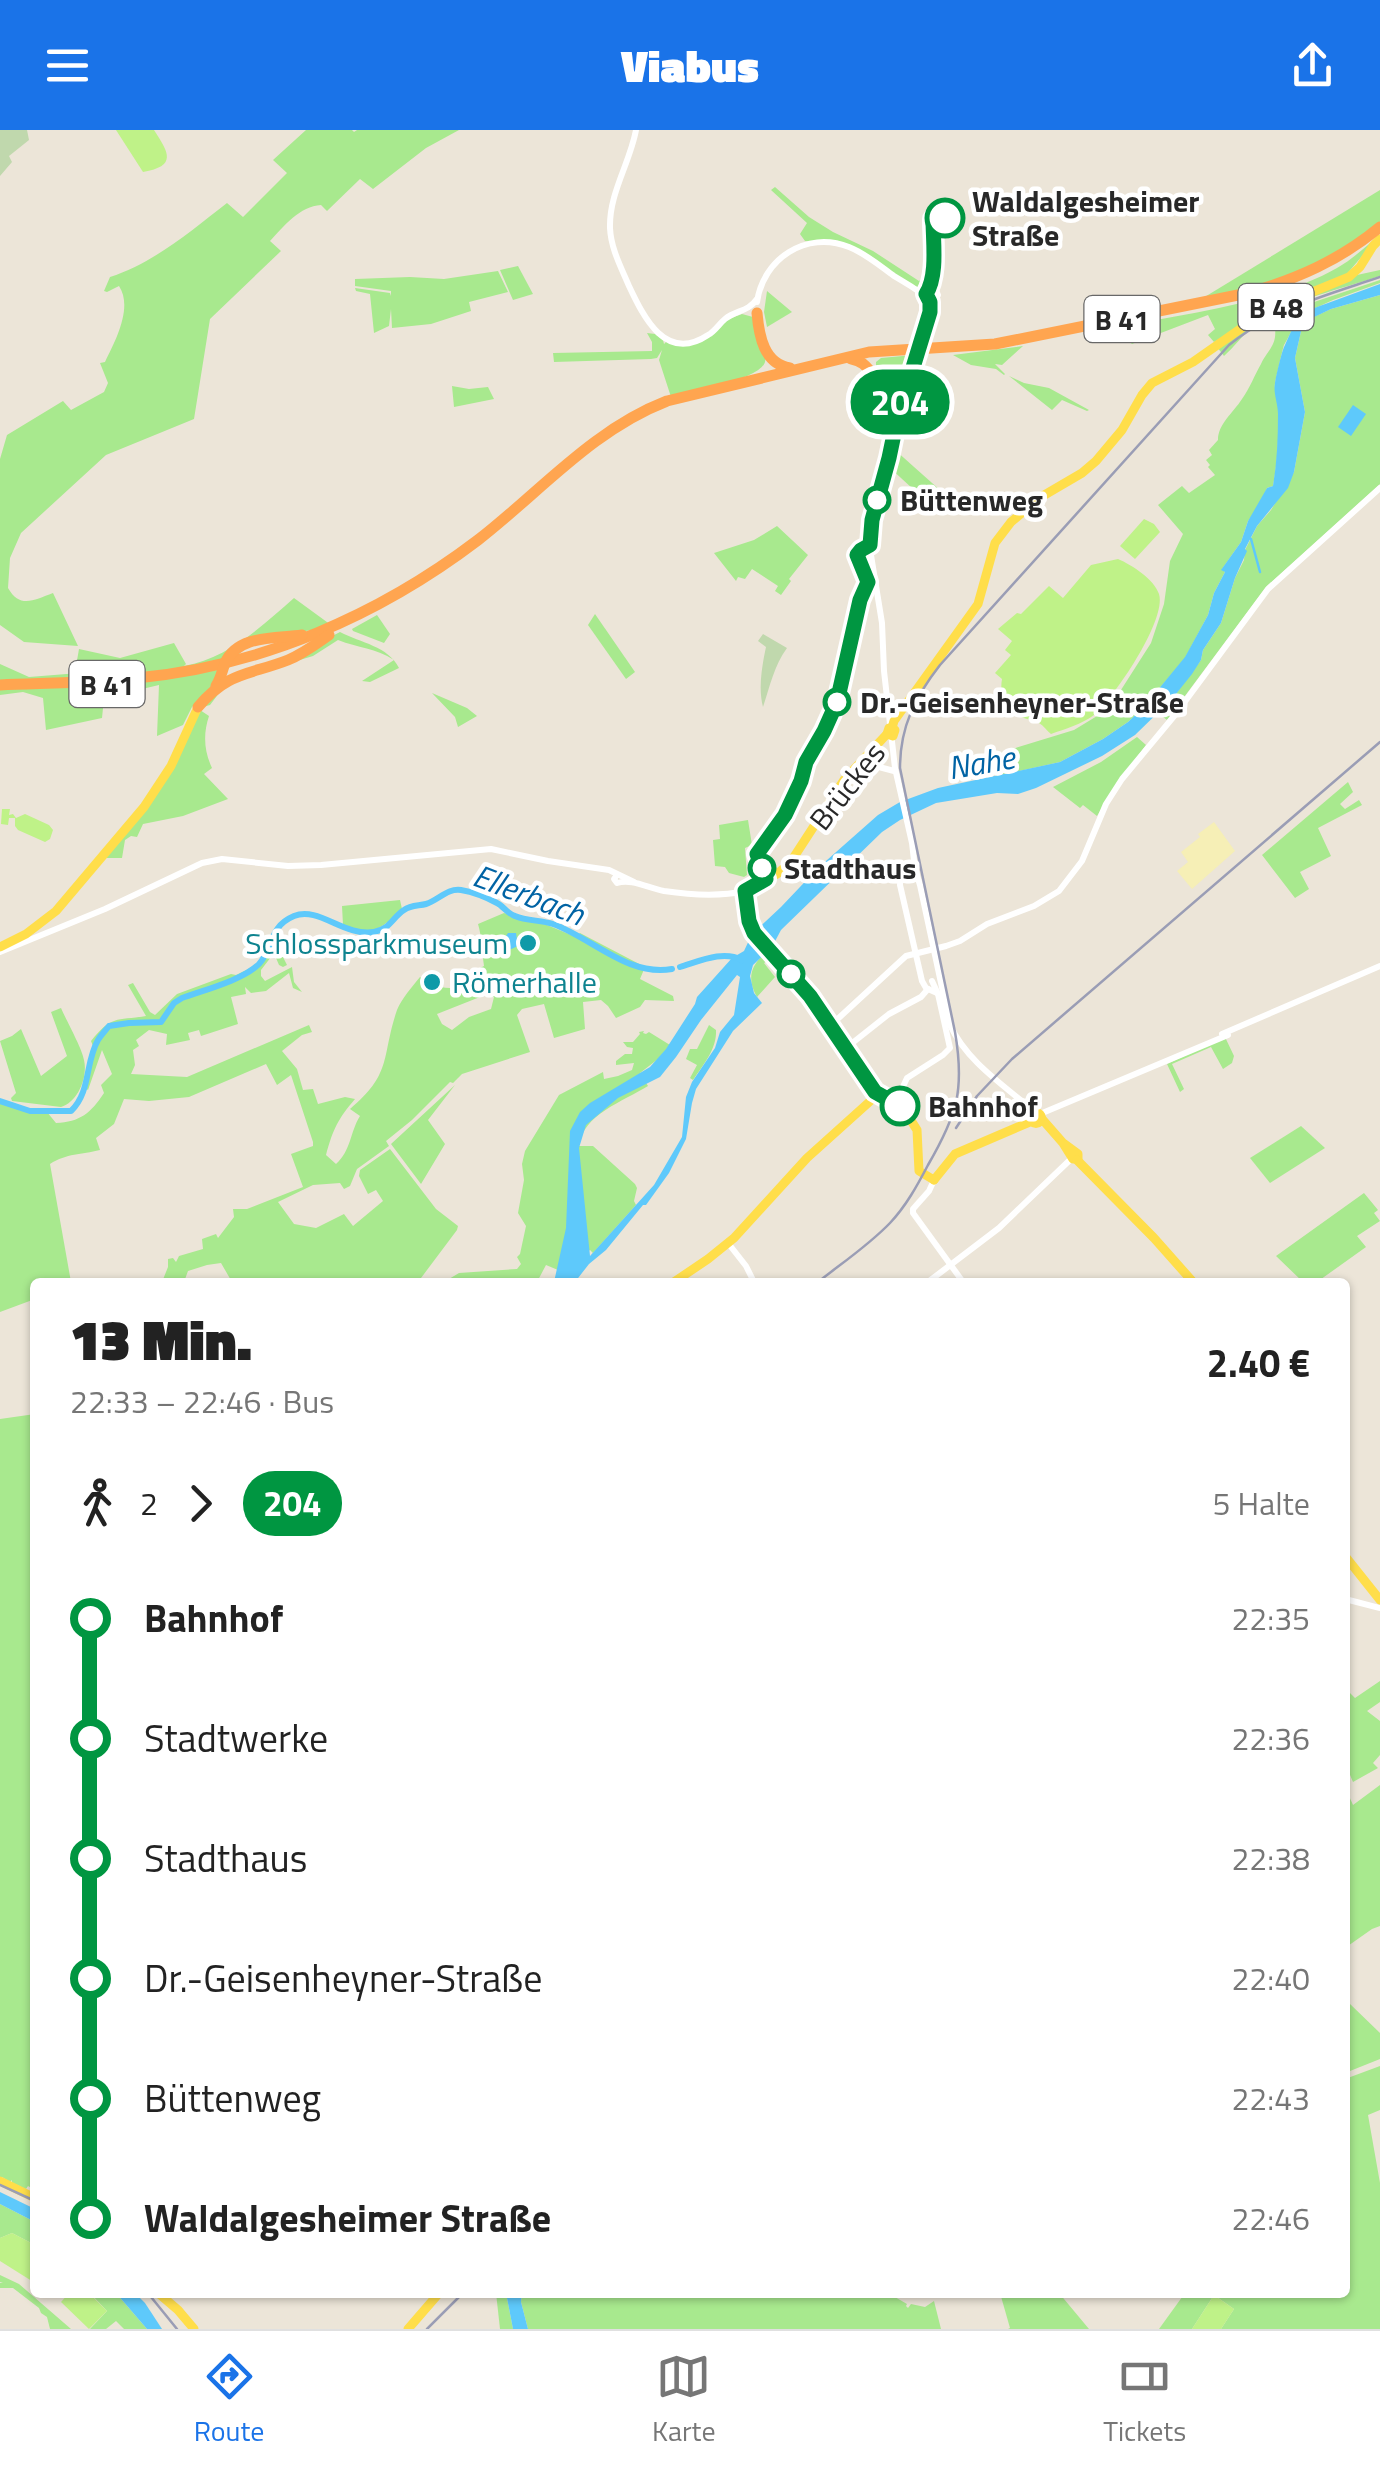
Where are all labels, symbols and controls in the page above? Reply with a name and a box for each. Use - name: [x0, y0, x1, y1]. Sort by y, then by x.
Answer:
- text: Viabus: [621, 31, 759, 99]
- icon: menu: [40, 38, 95, 93]
- icon: share: [1285, 38, 1340, 93]
- place label: Waldalgesheimer Straße: [972, 178, 1200, 258]
- marker: Waldalgesheimer Straße: [926, 199, 964, 237]
- road number: B 48: [1238, 284, 1314, 330]
- road number: B 41: [1084, 296, 1160, 342]
- line badge: 204: [842, 370, 958, 434]
- text: 204: [871, 375, 929, 429]
- place label: Büttenweg: [900, 477, 1043, 523]
- marker: Büttenweg: [864, 487, 890, 513]
- road number: B 41: [70, 661, 144, 707]
- place label: Dr.-Geisenheyner-Straße: [860, 679, 1184, 725]
- marker: Dr.-Geisenheyner-Straße: [824, 689, 850, 715]
- street label: Brückes: [798, 732, 896, 840]
- water label: Nahe: [944, 732, 1020, 791]
- place label: Stadthaus: [784, 845, 916, 891]
- water label: Ellerbach: [466, 851, 593, 938]
- marker: Stadthaus: [749, 855, 775, 881]
- place label: Schlossparkmuseum: [245, 920, 508, 966]
- marker: Schlossparkmuseum: [517, 932, 539, 954]
- place label: Römerhalle: [452, 959, 597, 1005]
- unlabelled marker: [778, 961, 804, 987]
- marker: Römerhalle: [421, 971, 443, 993]
- place label: Bahnhof: [928, 1083, 1038, 1129]
- marker: Bahnhof: [881, 1087, 919, 1125]
- text: 13 Min.: [70, 1298, 252, 1381]
- text: 2.40 €: [1207, 1334, 1310, 1392]
- text: 22:33 – 22:46 · Bus: [70, 1377, 334, 1425]
- icon: walk: [70, 1476, 125, 1531]
- icon: forward: [173, 1476, 228, 1531]
- text: 204: [263, 1476, 322, 1530]
- text: 2: [140, 1479, 158, 1527]
- text: 5 Halte: [1213, 1479, 1310, 1527]
- text: Bahnhof: [144, 1589, 283, 1647]
- text: 22:35: [1231, 1594, 1310, 1642]
- text: Stadtwerke: [144, 1709, 328, 1767]
- text: 22:36: [1231, 1714, 1310, 1762]
- text: Stadthaus: [144, 1829, 307, 1887]
- text: 22:38: [1231, 1834, 1310, 1882]
- text: Dr.-Geisenheyner-Straße: [144, 1949, 542, 2007]
- text: 22:40: [1231, 1954, 1310, 2002]
- text: Büttenweg: [144, 2069, 321, 2127]
- text: 22:43: [1231, 2074, 1310, 2122]
- text: Waldalgesheimer Straße: [144, 2189, 551, 2247]
- text: 22:46: [1231, 2194, 1310, 2242]
- tab: Route: [194, 2349, 264, 2452]
- tab: Karte: [652, 2349, 716, 2452]
- tab: Tickets: [1103, 2349, 1186, 2452]

